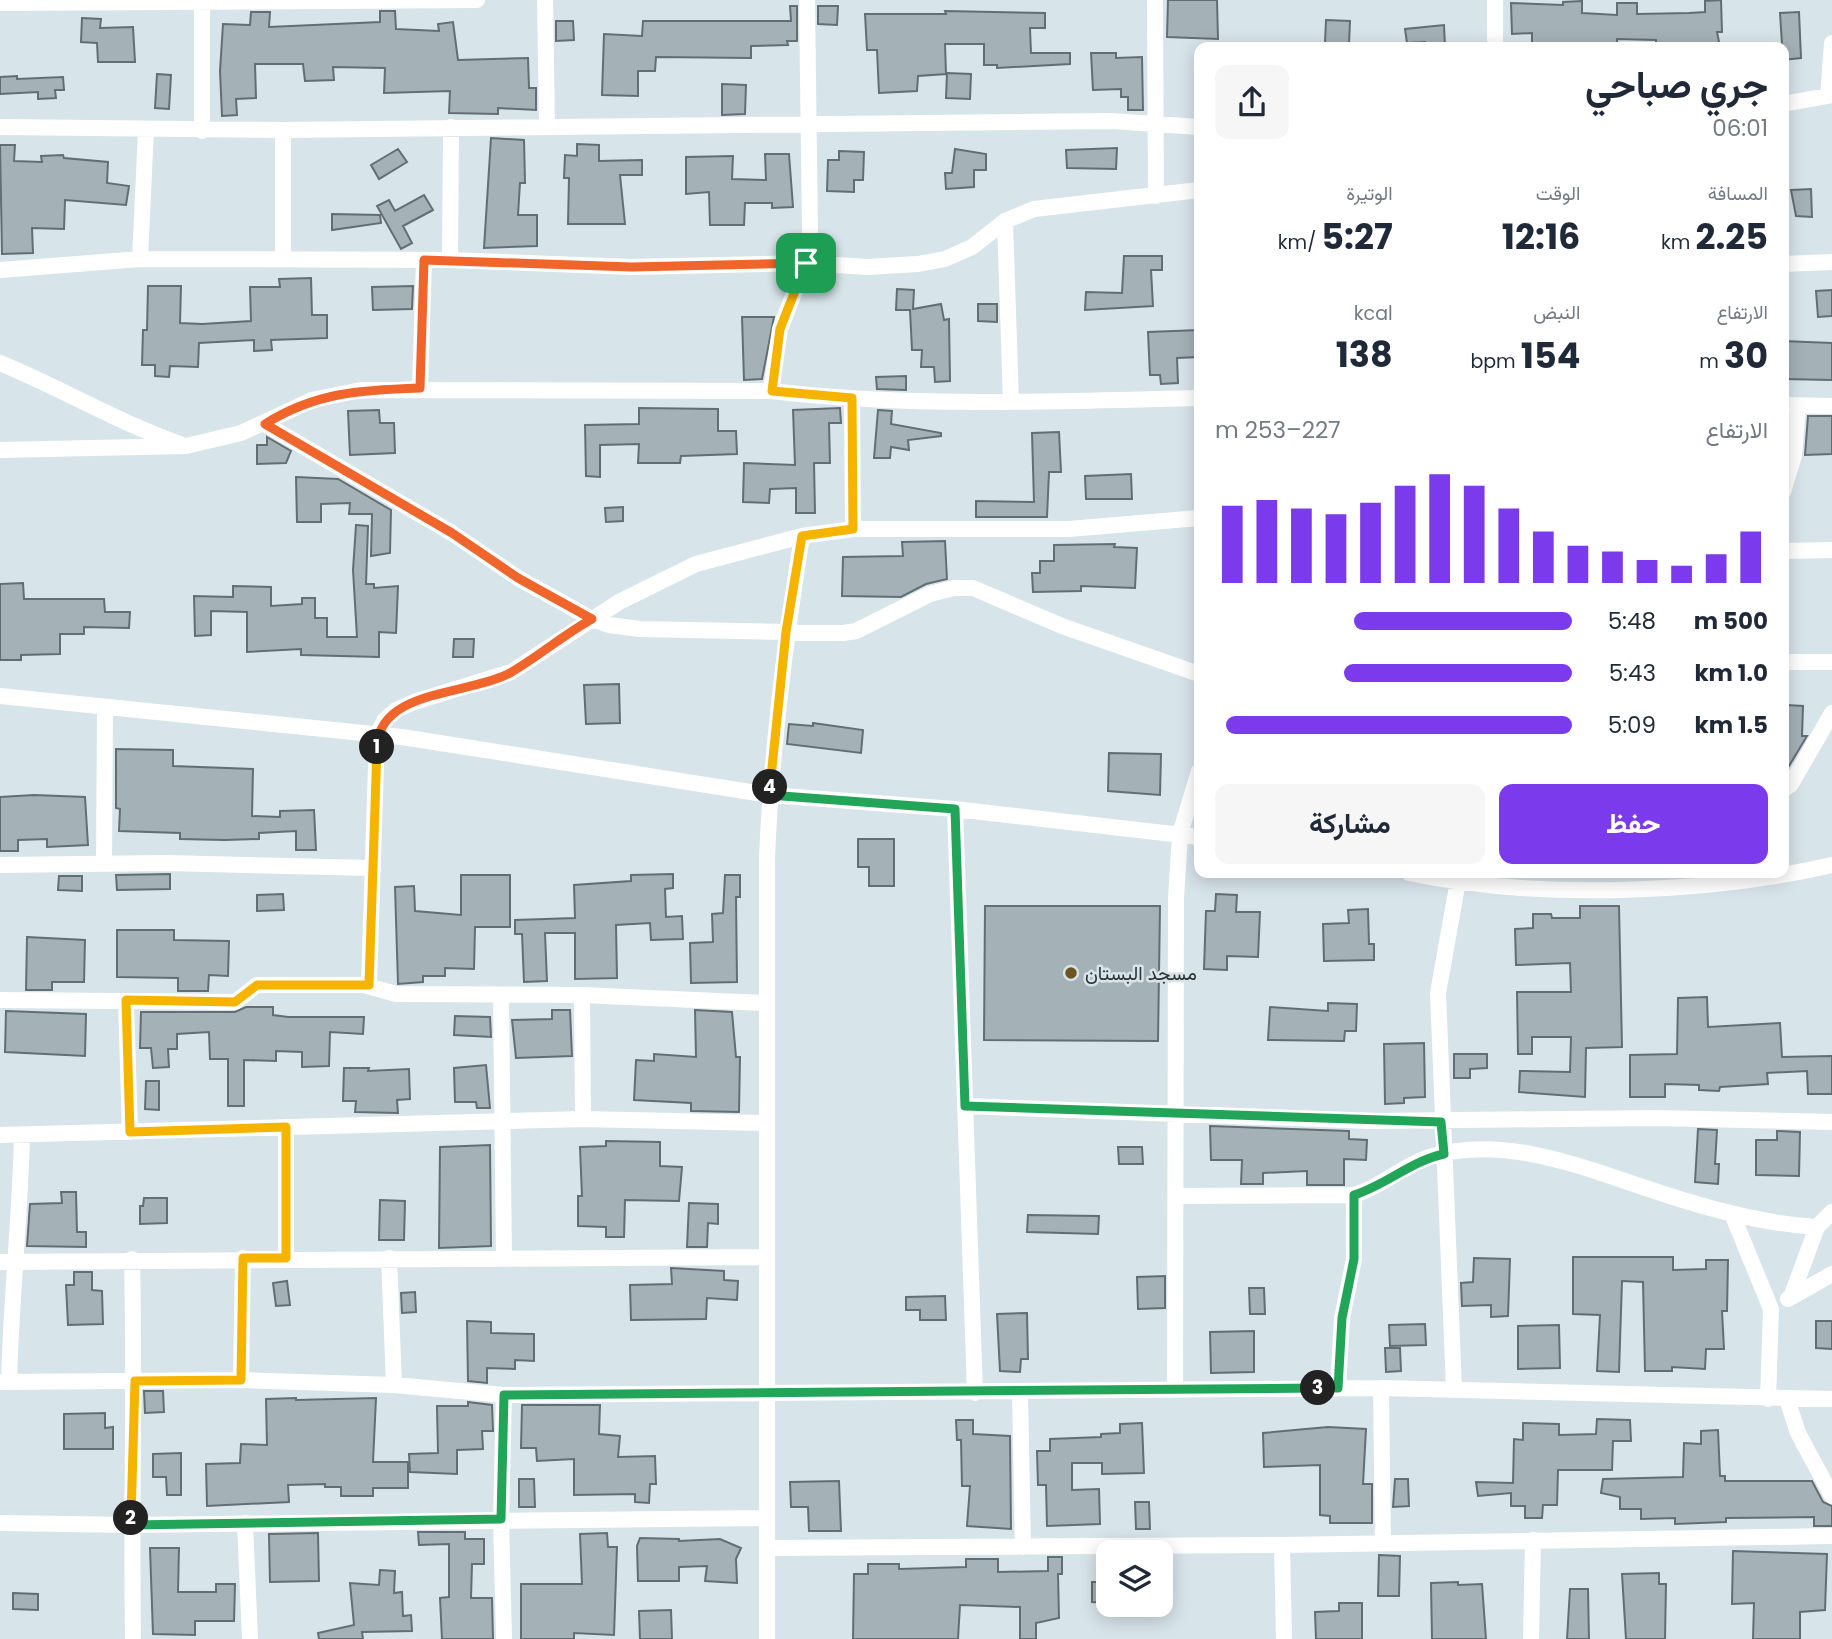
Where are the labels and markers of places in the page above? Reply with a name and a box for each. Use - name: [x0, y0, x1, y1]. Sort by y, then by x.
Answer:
- pin: [776, 233, 836, 293]
- pin: 1: [360, 730, 394, 764]
- pin: 4: [752, 770, 788, 804]
- place label: مسجد البستان: [1085, 960, 1197, 987]
- marker: مسجد البستان: [1063, 965, 1079, 981]
- pin: 3: [1300, 1370, 1336, 1406]
- pin: 2: [114, 1500, 148, 1536]

